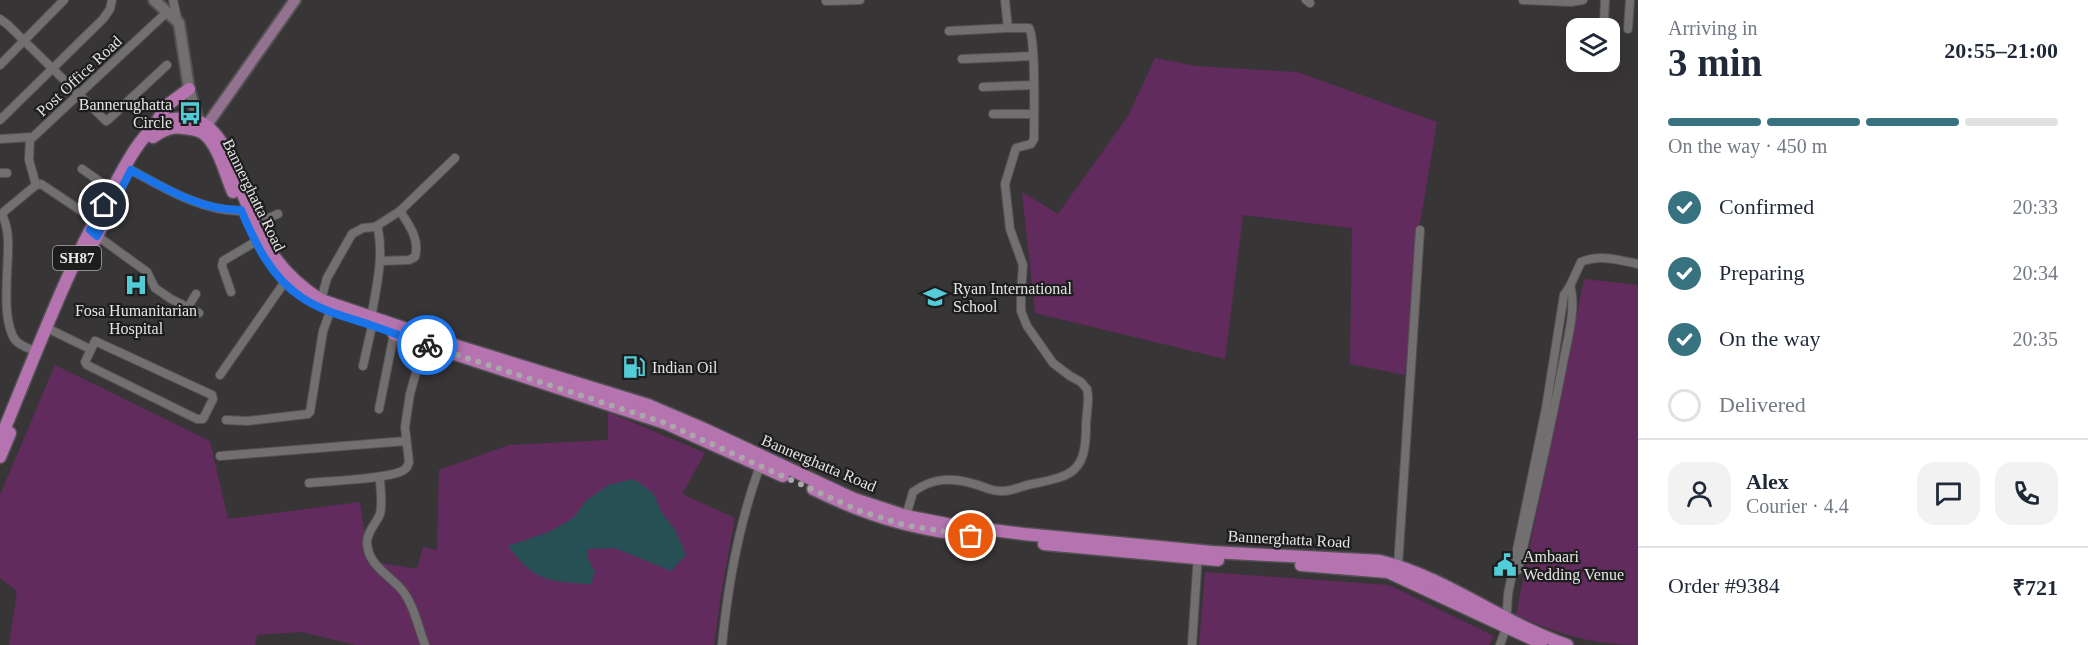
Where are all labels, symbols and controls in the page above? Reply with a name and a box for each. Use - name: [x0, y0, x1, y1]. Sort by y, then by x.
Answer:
- text: Arriving in: [1668, 17, 1757, 39]
- map controls: [1566, 18, 1620, 72]
- button: layers: [1566, 18, 1620, 72]
- street label: Post Office Road: [33, 32, 125, 120]
- text: 20:55–21:00: [1944, 38, 2058, 63]
- text: 3 min: [1668, 41, 1762, 84]
- place label: Bannerughatta Circle: [79, 96, 172, 131]
- bus stop icon: Bannerughatta Circle: [177, 100, 203, 126]
- text: On the way · 450 m: [1668, 135, 1827, 157]
- street label: Bannerghatta Road: [219, 136, 289, 254]
- pin: [78, 179, 129, 230]
- icon: home: [87, 188, 120, 221]
- icon: check: [1668, 191, 1701, 224]
- text: Confirmed: [1719, 194, 1814, 219]
- text: 20:33: [2012, 196, 2058, 218]
- road number: SH87: [53, 246, 101, 270]
- icon: check: [1668, 257, 1701, 290]
- text: Preparing: [1719, 260, 1805, 285]
- text: 20:34: [2012, 262, 2058, 284]
- hospital icon: Fosa Humanitarian Hospital: [123, 272, 149, 298]
- place label: Ryan International School: [953, 280, 1072, 315]
- school or university icon: Ryan International School: [922, 284, 948, 310]
- place label: Fosa Humanitarian Hospital: [75, 302, 197, 338]
- courier: [397, 315, 457, 375]
- icon: check: [1668, 323, 1701, 356]
- text: On the way: [1719, 326, 1820, 351]
- text: 20:35: [2012, 328, 2058, 350]
- icon: bike: [411, 329, 444, 362]
- fuel station icon: Indian Oil: [621, 354, 647, 380]
- place label: Indian Oil: [652, 359, 718, 376]
- text: Delivered: [1719, 392, 1806, 417]
- street label: Bannerghatta Road: [759, 431, 879, 496]
- button: person: [1668, 462, 1731, 525]
- button: chat: [1917, 462, 1980, 525]
- button: phone: [1995, 462, 2058, 525]
- text: Alex: [1746, 469, 1789, 494]
- text: Courier · 4.4: [1746, 495, 1849, 517]
- pin: [945, 510, 996, 561]
- icon: bag: [954, 519, 987, 552]
- street label: Bannerghatta Road: [1227, 527, 1351, 552]
- place label: Ambaari Wedding Venue: [1523, 548, 1624, 584]
- public building icon: Ambaari Wedding Venue: [1492, 552, 1518, 578]
- text: Order #9384: [1668, 573, 1780, 598]
- text: ₹721: [2012, 575, 2058, 600]

